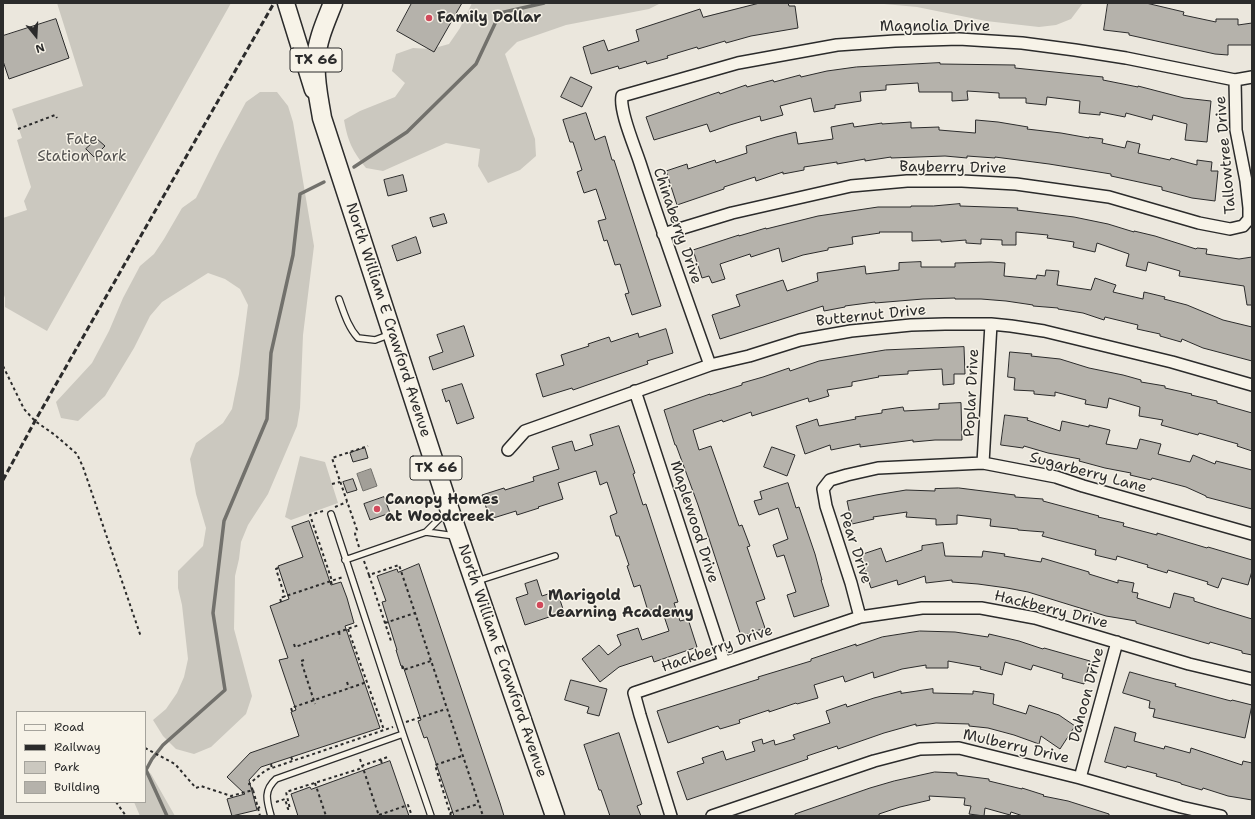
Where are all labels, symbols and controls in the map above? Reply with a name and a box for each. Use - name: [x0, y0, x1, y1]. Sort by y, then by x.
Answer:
- place label: Family Dollar: [437, 9, 541, 27]
- marker: Family Dollar: [424, 13, 434, 23]
- north arrow: [16, 16, 56, 56]
- street label: Magnolia Drive: [880, 18, 990, 36]
- text: N: [33, 39, 46, 56]
- road number: TX 66: [290, 48, 342, 72]
- street label: Tallowtree Drive: [1212, 95, 1240, 215]
- park label: Fate Station Park: [37, 131, 127, 166]
- street label: Bayberry Drive: [899, 158, 1007, 178]
- street label: Chinaberry Drive: [649, 166, 705, 286]
- street label: North William E Crawford Avenue: [342, 200, 434, 440]
- street label: Butternut Drive: [815, 301, 927, 331]
- street label: Poplar Drive: [961, 348, 983, 438]
- street label: Sugarberry Lane: [1027, 449, 1149, 497]
- road number: TX 66: [410, 456, 462, 480]
- street label: Maplewood Drive: [666, 459, 722, 585]
- place label: Canopy Homes at Woodcreek: [385, 491, 499, 526]
- marker: Canopy Homes at Woodcreek: [372, 504, 382, 514]
- street label: Pear Drive: [835, 510, 875, 586]
- street label: North William E Crawford Avenue: [454, 542, 550, 780]
- place label: Marigold Learning Academy: [548, 587, 694, 622]
- street label: Hackberry Drive: [992, 587, 1110, 633]
- marker: Marigold Learning Academy: [535, 600, 545, 610]
- street label: Hackberry Drive: [659, 622, 775, 676]
- street label: Dahoon Drive: [1066, 646, 1108, 744]
- legend: [16, 711, 146, 803]
- text: Road: [54, 719, 84, 735]
- street label: Mulberry Drive: [961, 726, 1071, 768]
- text: Railway: [54, 739, 101, 755]
- text: Park: [54, 759, 80, 775]
- text: Building: [54, 779, 100, 795]

